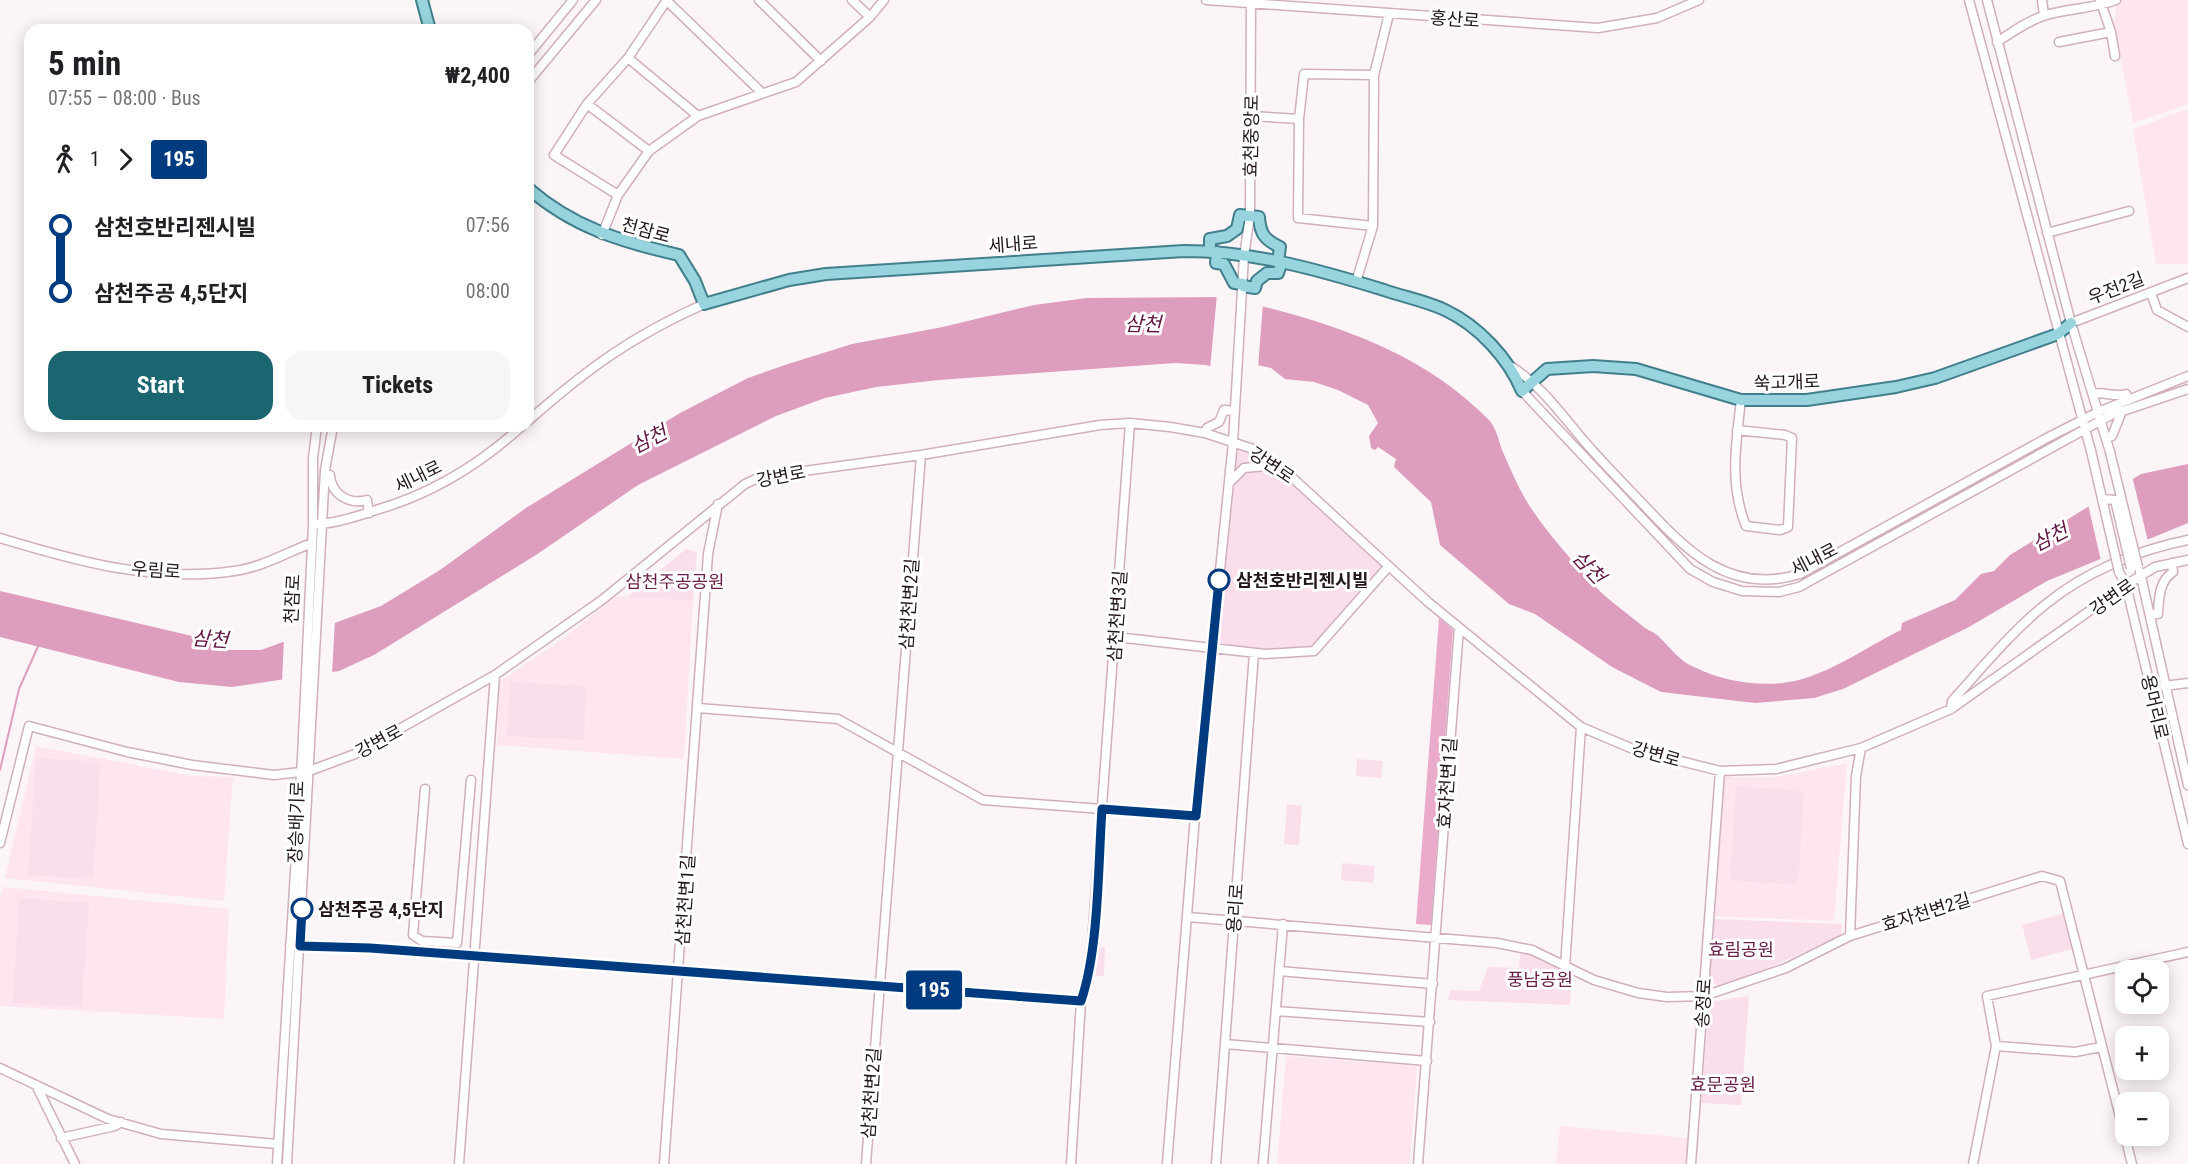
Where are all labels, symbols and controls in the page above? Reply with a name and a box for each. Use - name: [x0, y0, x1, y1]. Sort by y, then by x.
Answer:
- street label: 홍산로: [1429, 7, 1481, 31]
- text: 5 min: [48, 44, 121, 83]
- text: ₩2,400: [445, 63, 510, 88]
- text: 07:55 – 08:00 · Bus: [48, 86, 201, 110]
- street label: 효천중앙로: [1240, 94, 1262, 178]
- icon: walk: [48, 143, 81, 176]
- icon: forward: [109, 143, 142, 176]
- text: 1: [90, 147, 100, 171]
- text: 195: [163, 147, 195, 171]
- text: 07:56: [466, 213, 510, 237]
- street label: 천잠로: [619, 213, 673, 247]
- text: 삼천호반리젠시빌: [94, 215, 256, 240]
- street label: 세내로: [987, 232, 1039, 256]
- street label: 우전2길: [2085, 268, 2147, 308]
- text: 08:00: [466, 279, 510, 303]
- text: 삼천주공 4,5단지: [94, 281, 248, 306]
- water label: 삼천: [1124, 312, 1164, 336]
- button: Start: [48, 351, 273, 420]
- button: Tickets: [285, 351, 510, 420]
- street label: 쑥고개로: [1754, 370, 1820, 394]
- water label: 삼천: [627, 419, 673, 458]
- street label: 강변로: [1246, 442, 1298, 488]
- street label: 세내로: [391, 456, 445, 496]
- street label: 강변로: [755, 461, 807, 491]
- water label: 삼천: [2028, 517, 2074, 556]
- street label: 세내로: [1787, 538, 1841, 580]
- water label: 삼천: [1568, 545, 1612, 591]
- street label: 우림로: [130, 558, 182, 582]
- street label: 삼천천변2길: [895, 558, 923, 650]
- marker: 삼천호반리젠시빌: [1208, 569, 1230, 591]
- street label: 삼천천변3길: [1103, 570, 1131, 662]
- place label: 삼천호반리젠시빌: [1236, 570, 1368, 591]
- park label: 삼천주공공원: [625, 571, 725, 592]
- street label: 천잠로: [280, 574, 304, 624]
- street label: 강변로: [2086, 574, 2138, 620]
- water label: 삼천: [191, 626, 232, 652]
- street label: 용머리로: [2137, 672, 2173, 742]
- street label: 강변로: [352, 720, 406, 762]
- street label: 효자천변1길: [1433, 737, 1461, 829]
- street label: 강변로: [1629, 737, 1683, 771]
- street label: 장승배기로: [284, 780, 308, 864]
- street label: 삼천천변1길: [671, 854, 699, 946]
- street label: 용리로: [1223, 882, 1247, 934]
- street label: 효자천변2길: [1879, 889, 1973, 935]
- marker: 삼천주공 4,5단지: [291, 898, 313, 920]
- place label: 삼천주공 4,5단지: [318, 899, 444, 920]
- park label: 효림공원: [1708, 939, 1774, 960]
- map controls: [2115, 960, 2169, 1146]
- button: locate: [2115, 960, 2169, 1014]
- park label: 풍남공원: [1507, 969, 1573, 990]
- line badge: 195: [900, 970, 968, 1010]
- street label: 송정로: [1691, 977, 1715, 1029]
- text: 195: [918, 978, 950, 1002]
- button: +: [2115, 1026, 2169, 1080]
- street label: 삼천천변2길: [857, 1047, 885, 1139]
- park label: 효문공원: [1690, 1074, 1756, 1095]
- button: −: [2115, 1092, 2169, 1146]

